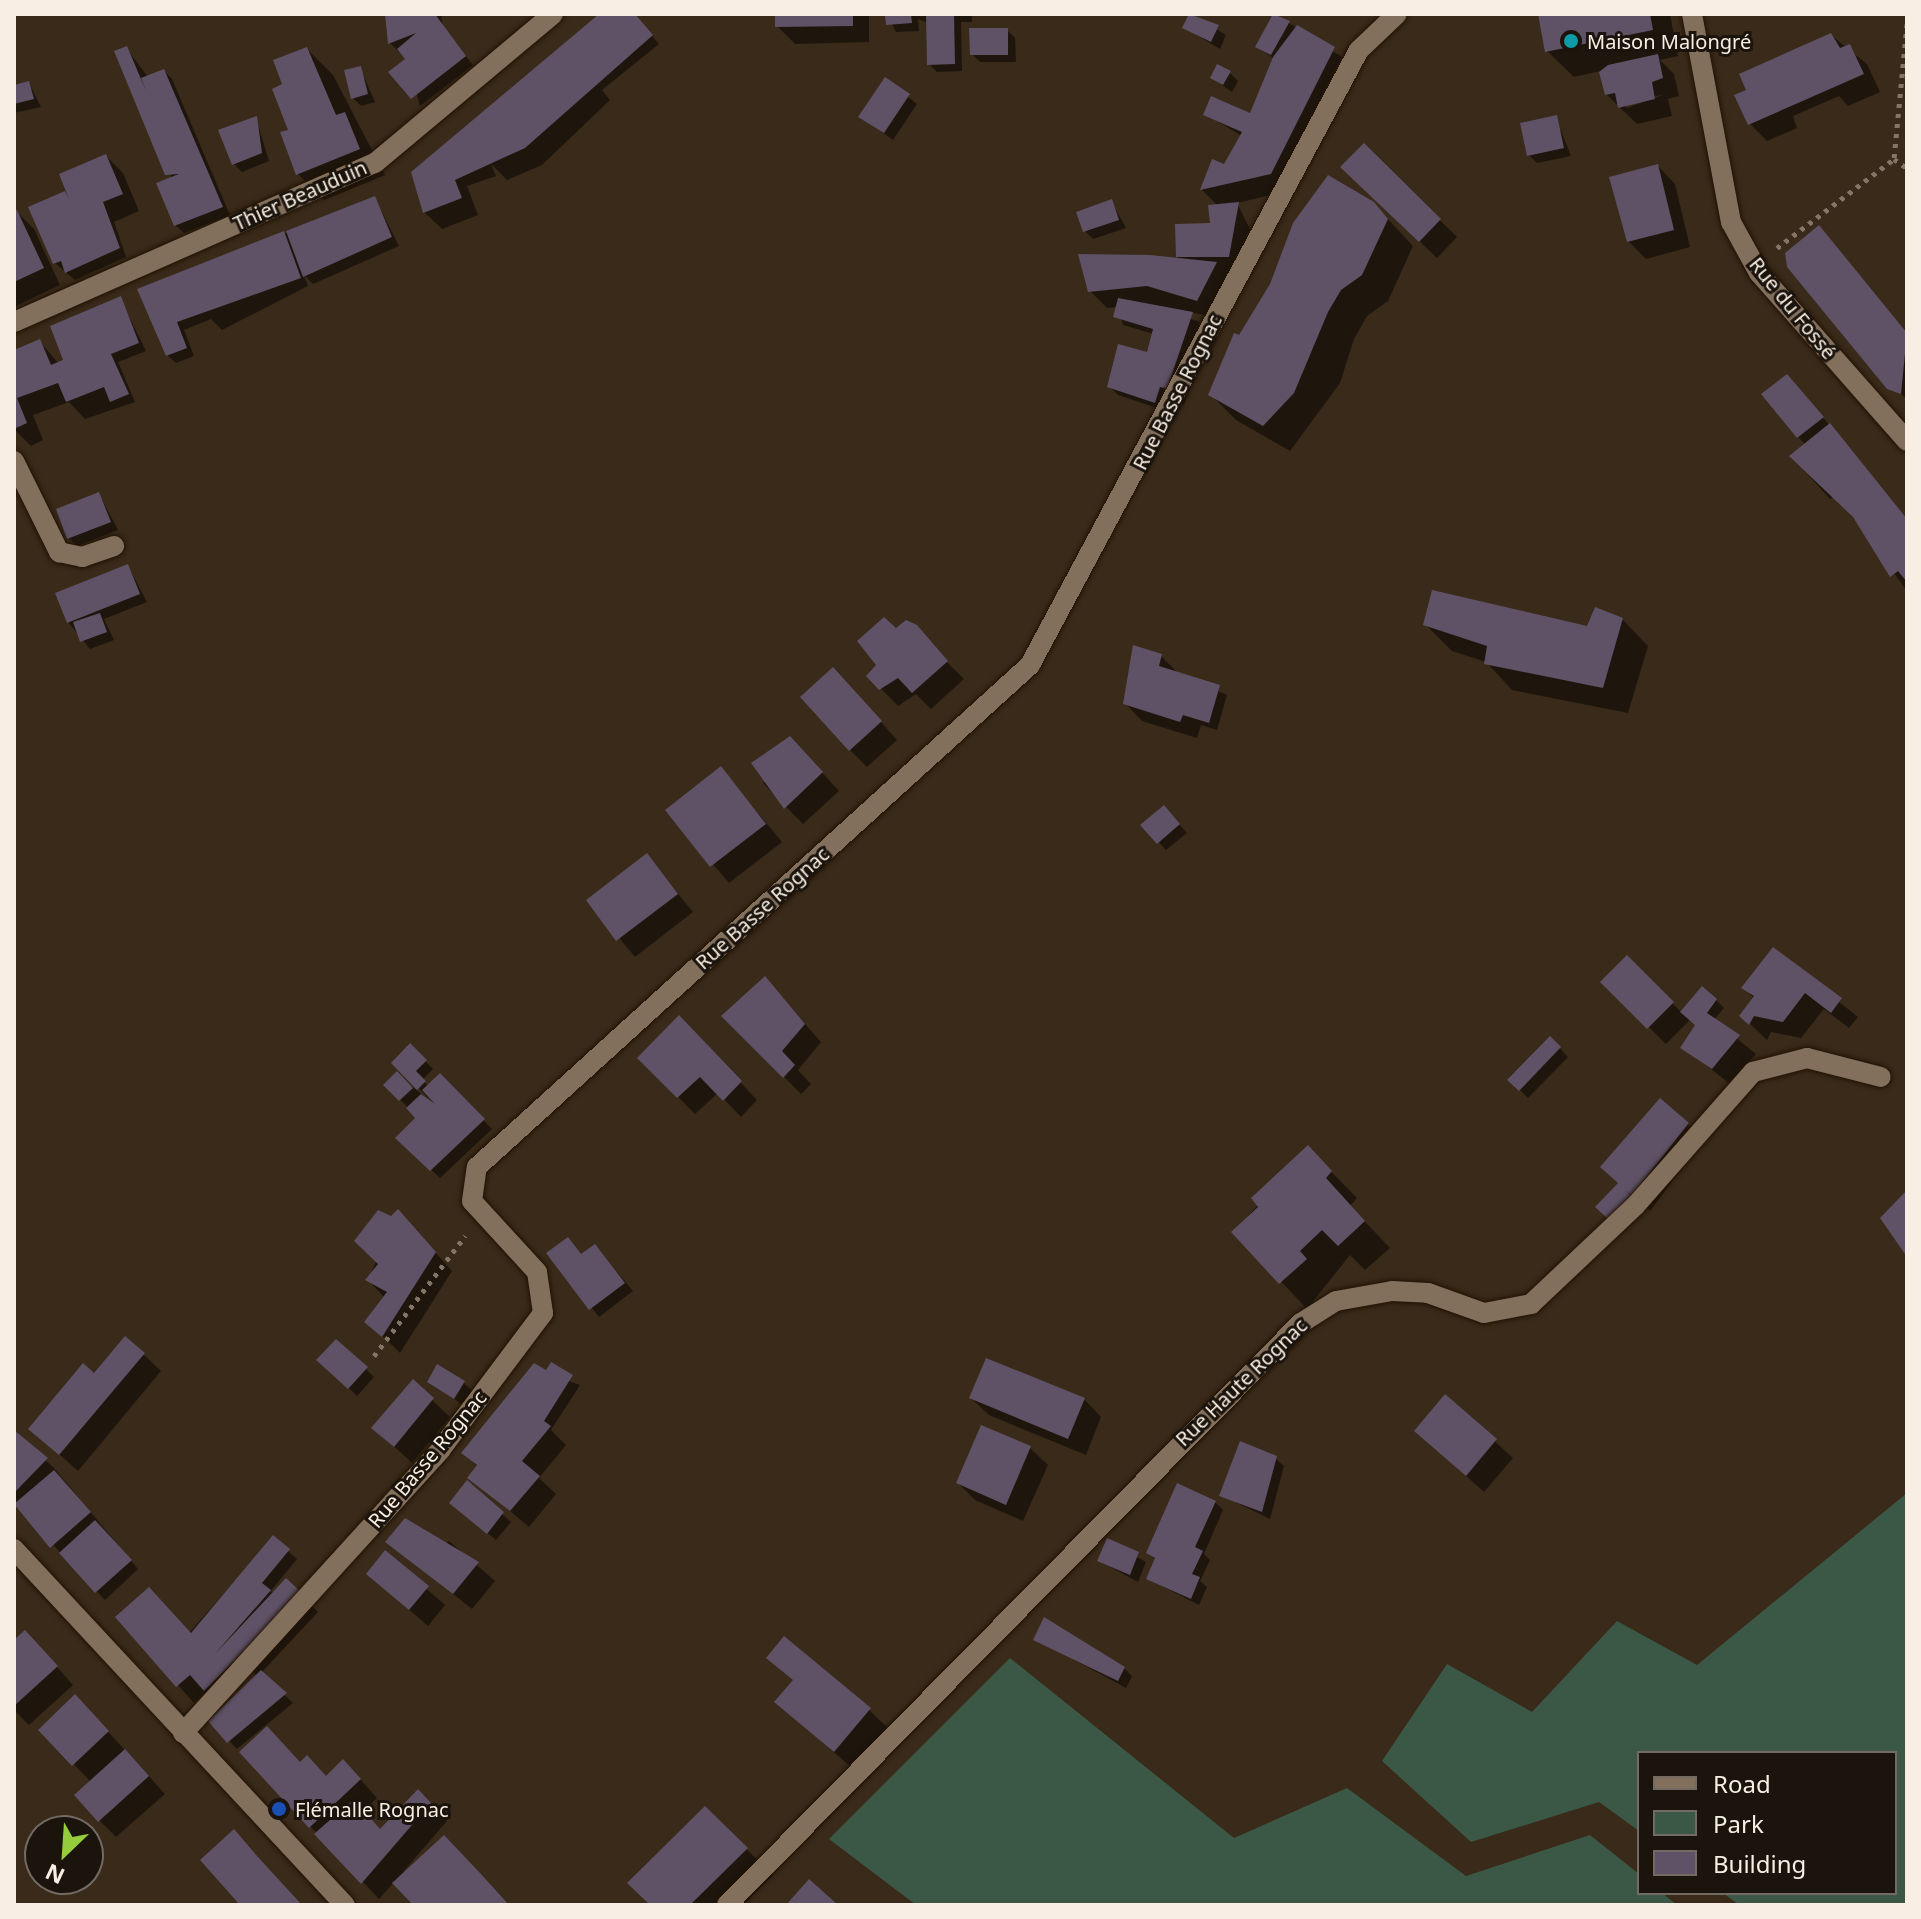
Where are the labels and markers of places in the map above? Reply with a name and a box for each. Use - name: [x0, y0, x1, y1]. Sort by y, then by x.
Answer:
- place label: Maison Malongré: [1587, 29, 1751, 53]
- marker: Maison Malongré: [1562, 32, 1580, 50]
- place label: Flémalle Rognac: [295, 1797, 449, 1821]
- marker: Flémalle Rognac: [270, 1800, 288, 1818]

